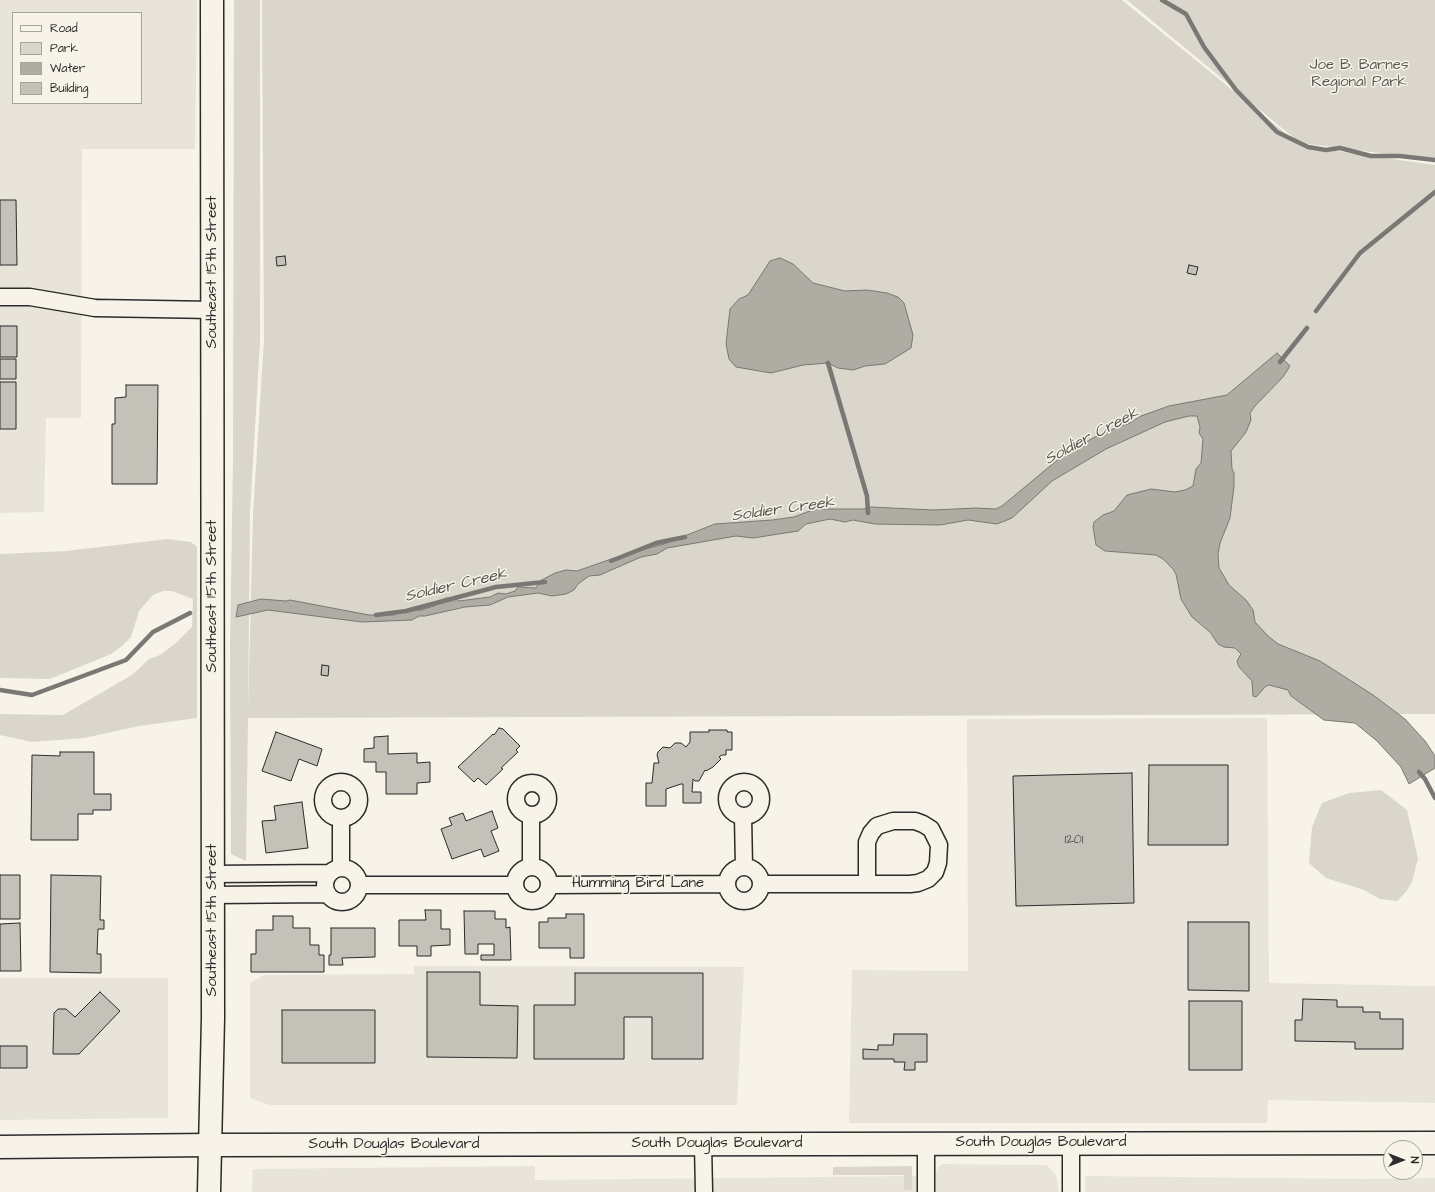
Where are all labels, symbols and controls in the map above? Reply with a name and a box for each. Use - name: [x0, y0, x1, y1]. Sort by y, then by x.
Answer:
- legend: [12, 12, 142, 104]
- text: Road: [50, 20, 78, 37]
- text: Park: [50, 40, 78, 57]
- park label: Joe B. Barnes Regional Park: [1310, 57, 1408, 92]
- text: Water: [50, 60, 85, 77]
- text: Building: [50, 80, 88, 97]
- street label: Southeast 15th Street: [204, 196, 222, 348]
- water label: Soldier Creek: [1042, 404, 1142, 470]
- water label: Soldier Creek: [730, 493, 836, 527]
- street label: Southeast 15th Street: [204, 520, 222, 672]
- water label: Soldier Creek: [403, 565, 509, 607]
- house number: 1201: [1065, 832, 1083, 848]
- street label: Southeast 15th Street: [204, 844, 222, 996]
- street label: Humming Bird Lane: [572, 875, 704, 893]
- street label: South Douglas Boulevard: [956, 1134, 1126, 1152]
- street label: South Douglas Boulevard: [632, 1135, 802, 1153]
- street label: South Douglas Boulevard: [309, 1136, 479, 1154]
- north arrow: [1383, 1140, 1423, 1180]
- text: N: [1407, 1157, 1422, 1163]

